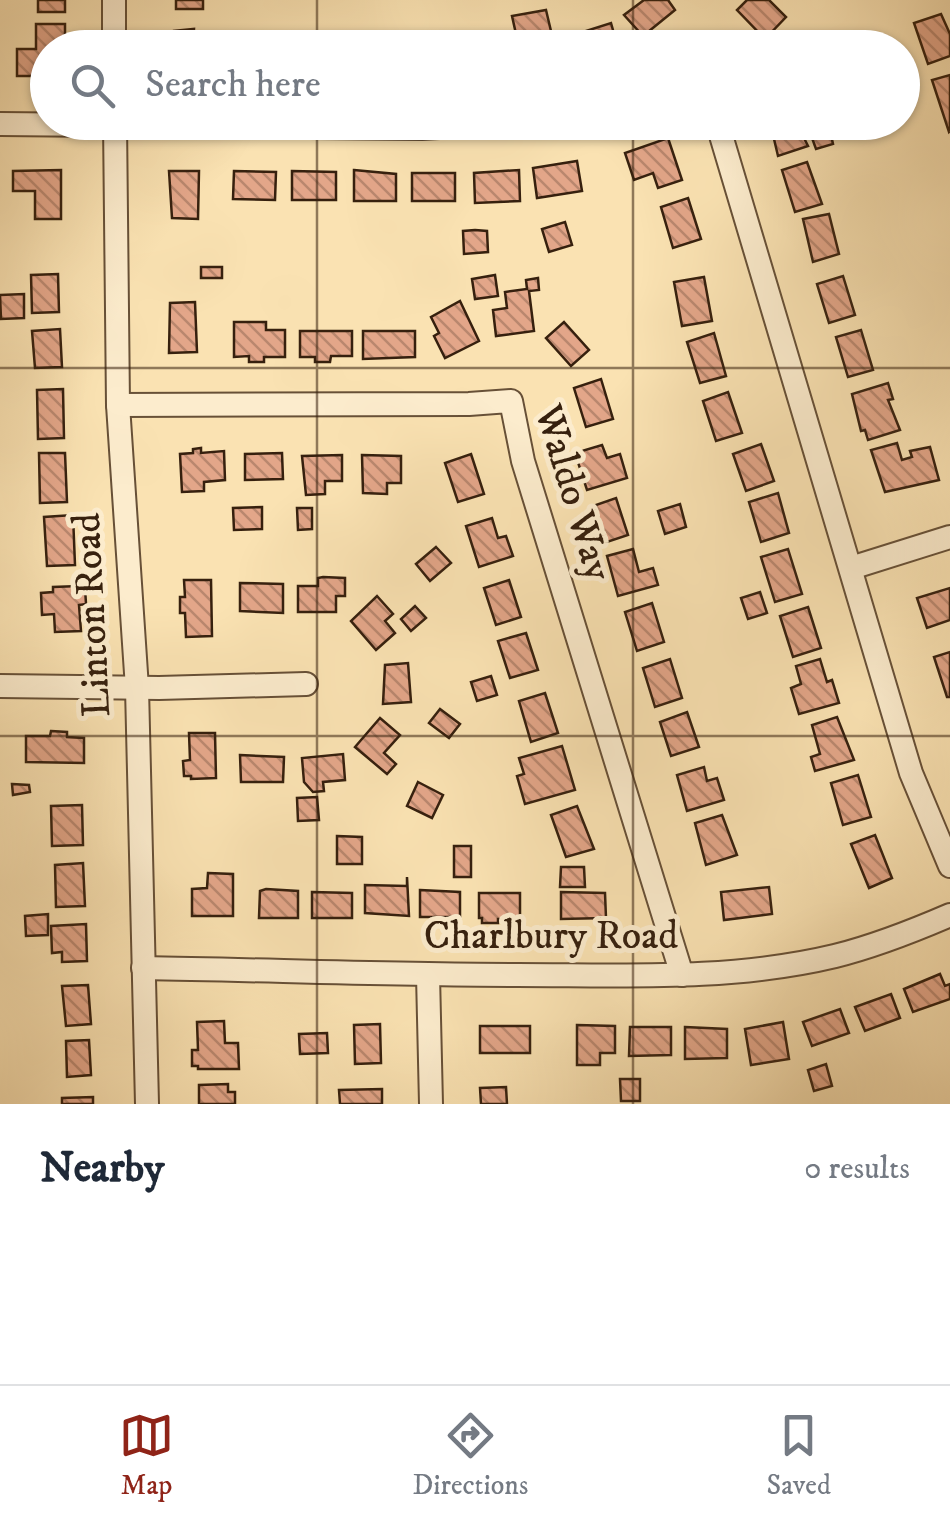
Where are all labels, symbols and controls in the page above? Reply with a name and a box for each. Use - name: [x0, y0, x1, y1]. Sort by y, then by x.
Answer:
- search box: [30, 30, 920, 140]
- icon: search: [65, 58, 120, 113]
- text: Search here: [145, 61, 321, 109]
- street label: Waldo Way: [521, 398, 623, 588]
- street label: Linton Road: [63, 512, 123, 718]
- street label: Charlbury Road: [424, 912, 678, 962]
- text: Nearby: [40, 1143, 164, 1195]
- text: 0 results: [804, 1149, 910, 1189]
- tab: Map: [119, 1408, 174, 1503]
- tab: Directions: [412, 1408, 528, 1503]
- tab: Saved: [767, 1408, 831, 1503]

